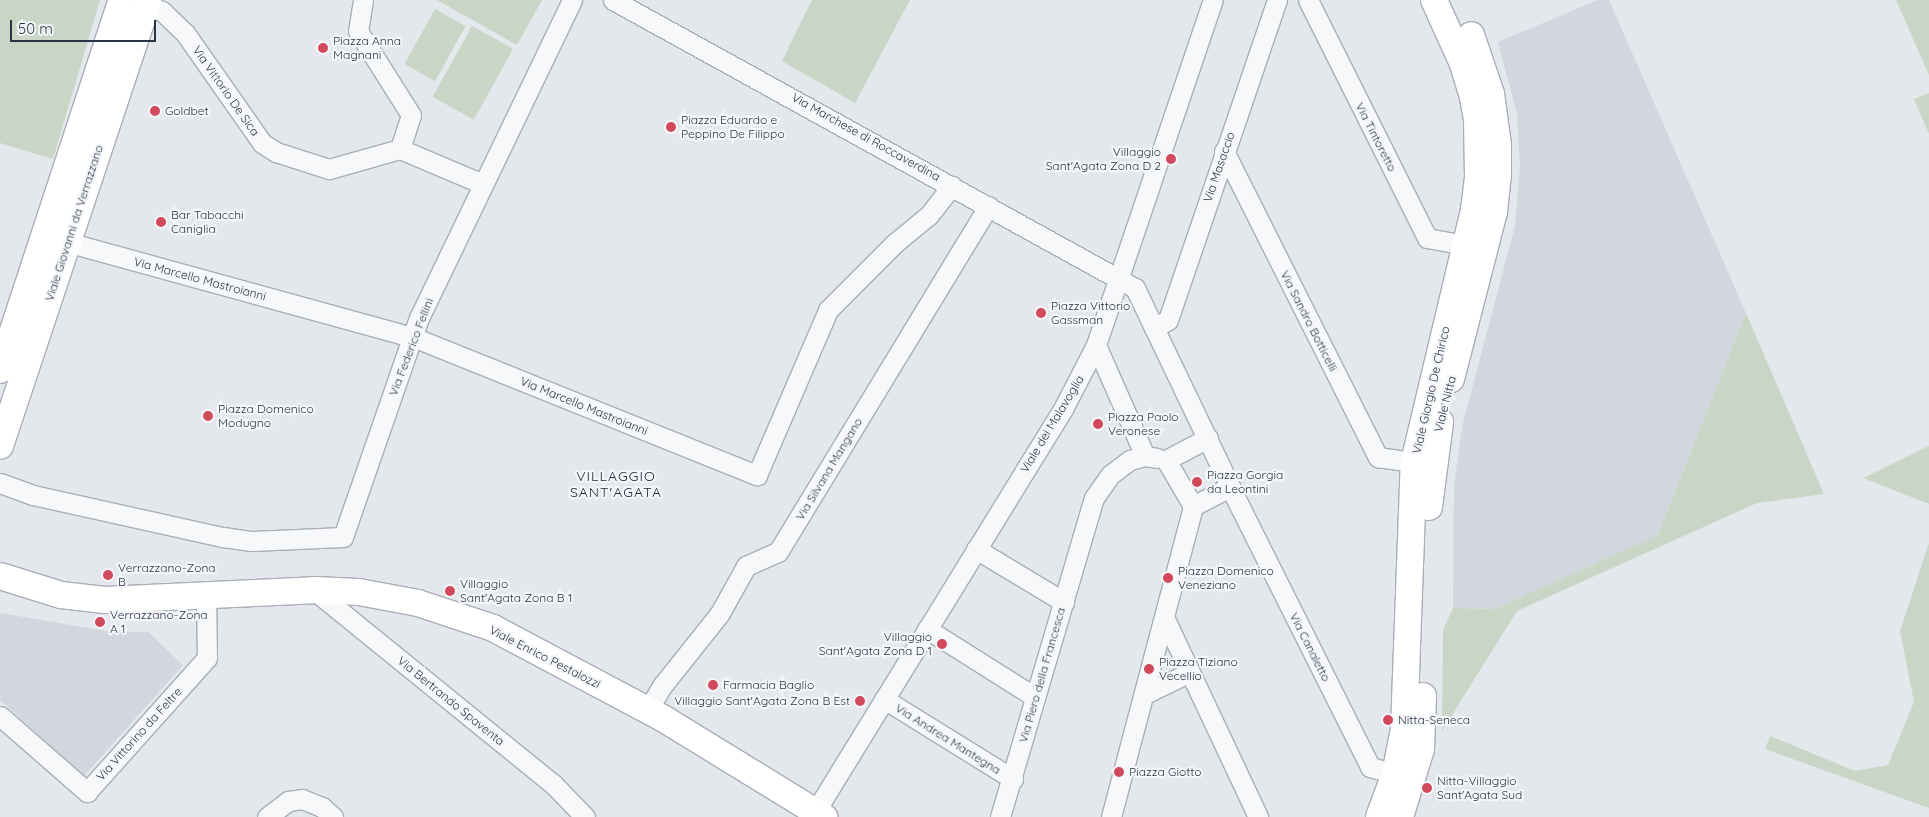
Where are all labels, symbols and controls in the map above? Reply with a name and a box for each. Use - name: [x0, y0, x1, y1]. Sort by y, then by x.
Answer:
- scale bar: [12, 10, 159, 42]
- text: 50 m: [18, 19, 53, 38]
- place label: Piazza Anna Magnani: [333, 34, 401, 62]
- marker: Piazza Anna Magnani: [317, 42, 329, 54]
- street label: Via Vittorio De Sica: [190, 43, 262, 139]
- street label: Via Marchese di Roccaverdina: [789, 90, 943, 184]
- street label: Via Tintoretto: [1352, 100, 1400, 174]
- place label: Goldbet: [165, 104, 209, 118]
- marker: Goldbet: [149, 105, 161, 117]
- place label: Piazza Eduardo e Peppino De Filippo: [681, 113, 785, 141]
- marker: Piazza Eduardo e Peppino De Filippo: [665, 121, 677, 133]
- street label: Via Masaccio: [1200, 130, 1238, 204]
- street label: Viale Giovanni da Verrazzano: [42, 143, 106, 303]
- place label: Villaggio Sant'Agata Zona D 2: [1046, 145, 1161, 173]
- marker: Villaggio Sant'Agata Zona D 2: [1165, 153, 1177, 165]
- place label: Bar Tabacchi Caniglia: [171, 208, 244, 236]
- marker: Bar Tabacchi Caniglia: [155, 216, 167, 228]
- street label: Via Marcello Mastroianni: [132, 254, 268, 304]
- street label: Via Sandro Botticelli: [1277, 268, 1341, 374]
- street label: Via Federico Fellini: [386, 296, 436, 398]
- place label: Piazza Vittorio Gassman: [1051, 299, 1130, 327]
- marker: Piazza Vittorio Gassman: [1035, 307, 1047, 319]
- street label: Viale Giorgio De Chirico: [1409, 325, 1453, 455]
- street label: Viale dei Malavoglia: [1017, 373, 1087, 475]
- street label: Via Marcello Mastroianni: [518, 374, 650, 438]
- street label: Viale Nitta: [1431, 374, 1459, 434]
- place label: Piazza Domenico Modugno: [218, 402, 314, 430]
- marker: Piazza Domenico Modugno: [202, 410, 214, 422]
- place label: Piazza Paolo Veronese: [1108, 410, 1179, 438]
- street label: Via Silvana Mangano: [793, 415, 865, 523]
- marker: Piazza Paolo Veronese: [1092, 418, 1104, 430]
- district label: VILLAGGIO SANT'AGATA: [569, 468, 663, 501]
- place label: Piazza Gorgia da Leontini: [1207, 468, 1283, 496]
- marker: Piazza Gorgia da Leontini: [1191, 476, 1203, 488]
- place label: Verrazzano-Zona B: [118, 561, 216, 589]
- place label: Piazza Domenico Veneziano: [1178, 564, 1274, 592]
- marker: Verrazzano-Zona B: [102, 569, 114, 581]
- marker: Piazza Domenico Veneziano: [1162, 572, 1174, 584]
- place label: Villaggio Sant'Agata Zona B 1: [460, 577, 572, 605]
- marker: Villaggio Sant'Agata Zona B 1: [444, 585, 456, 597]
- street label: Via Piero della Francesca: [1016, 606, 1068, 744]
- place label: Verrazzano-Zona A 1: [110, 608, 208, 636]
- street label: Via Canaletto: [1287, 610, 1333, 684]
- marker: Verrazzano-Zona A 1: [94, 616, 106, 628]
- street label: Viale Enrico Pestalozzi: [487, 623, 603, 691]
- place label: Villaggio Sant'Agata Zona D 1: [819, 630, 932, 658]
- marker: Villaggio Sant'Agata Zona D 1: [936, 638, 948, 650]
- street label: Via Bertrando Spaventa: [395, 653, 507, 749]
- place label: Piazza Tiziano Vecellio: [1159, 655, 1238, 683]
- marker: Piazza Tiziano Vecellio: [1143, 663, 1155, 675]
- place label: Farmacia Baglio: [723, 678, 814, 692]
- marker: Farmacia Baglio: [707, 679, 719, 691]
- street label: Via Vittorino da Feltre: [93, 684, 185, 784]
- place label: Villaggio Sant'Agata Zona B Est: [674, 694, 850, 708]
- marker: Villaggio Sant'Agata Zona B Est: [854, 695, 866, 707]
- street label: Via Andrea Mantegna: [893, 701, 1003, 777]
- place label: Nitta-Seneca: [1398, 713, 1470, 727]
- marker: Nitta-Seneca: [1382, 714, 1394, 726]
- place label: Piazza Giotto: [1129, 765, 1202, 779]
- marker: Piazza Giotto: [1113, 766, 1125, 778]
- place label: Nitta-Villaggio Sant'Agata Sud: [1437, 774, 1522, 802]
- marker: Nitta-Villaggio Sant'Agata Sud: [1421, 782, 1433, 794]

